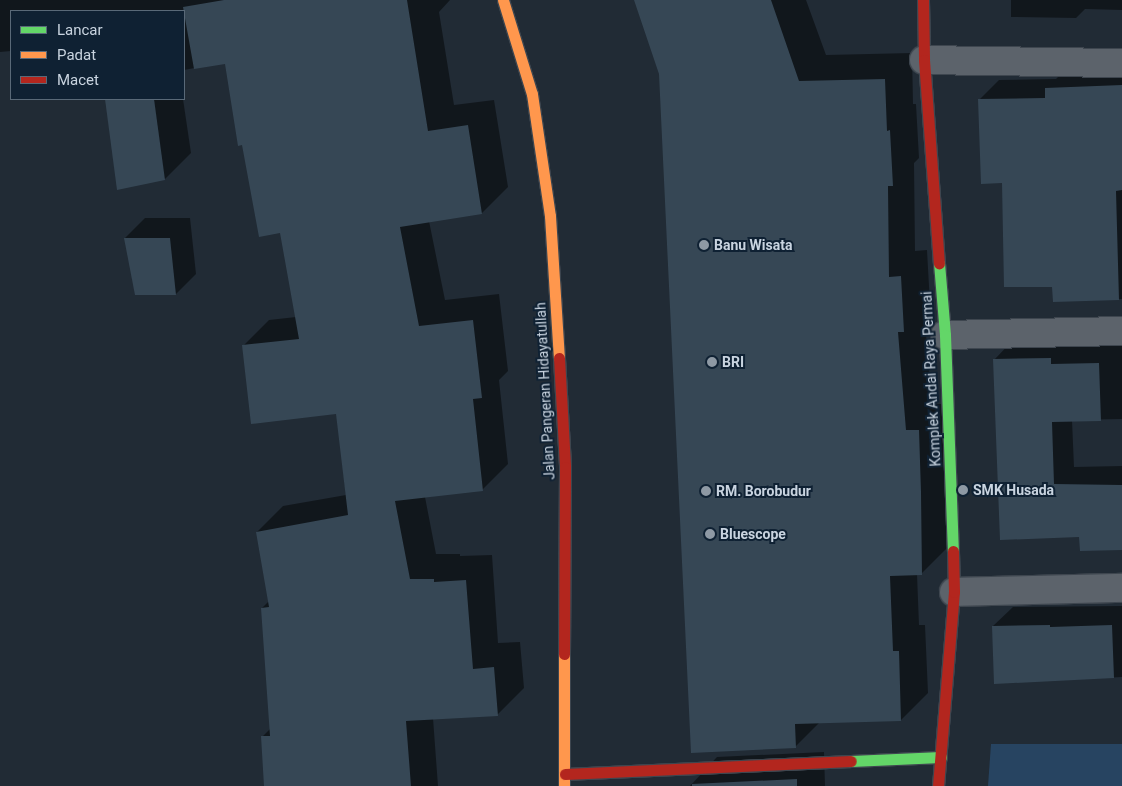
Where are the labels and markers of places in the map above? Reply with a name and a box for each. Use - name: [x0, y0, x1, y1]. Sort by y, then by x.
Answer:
- place label: Banu Wisata: [714, 237, 792, 253]
- marker: Banu Wisata: [698, 239, 710, 251]
- place label: BRI: [722, 354, 744, 370]
- marker: BRI: [706, 356, 718, 368]
- place label: SMK Husada: [973, 482, 1054, 498]
- place label: RM. Borobudur: [716, 483, 811, 499]
- marker: SMK Husada: [957, 484, 969, 496]
- marker: RM. Borobudur: [700, 485, 712, 497]
- place label: Bluescope: [720, 526, 786, 542]
- marker: Bluescope: [704, 528, 716, 540]

